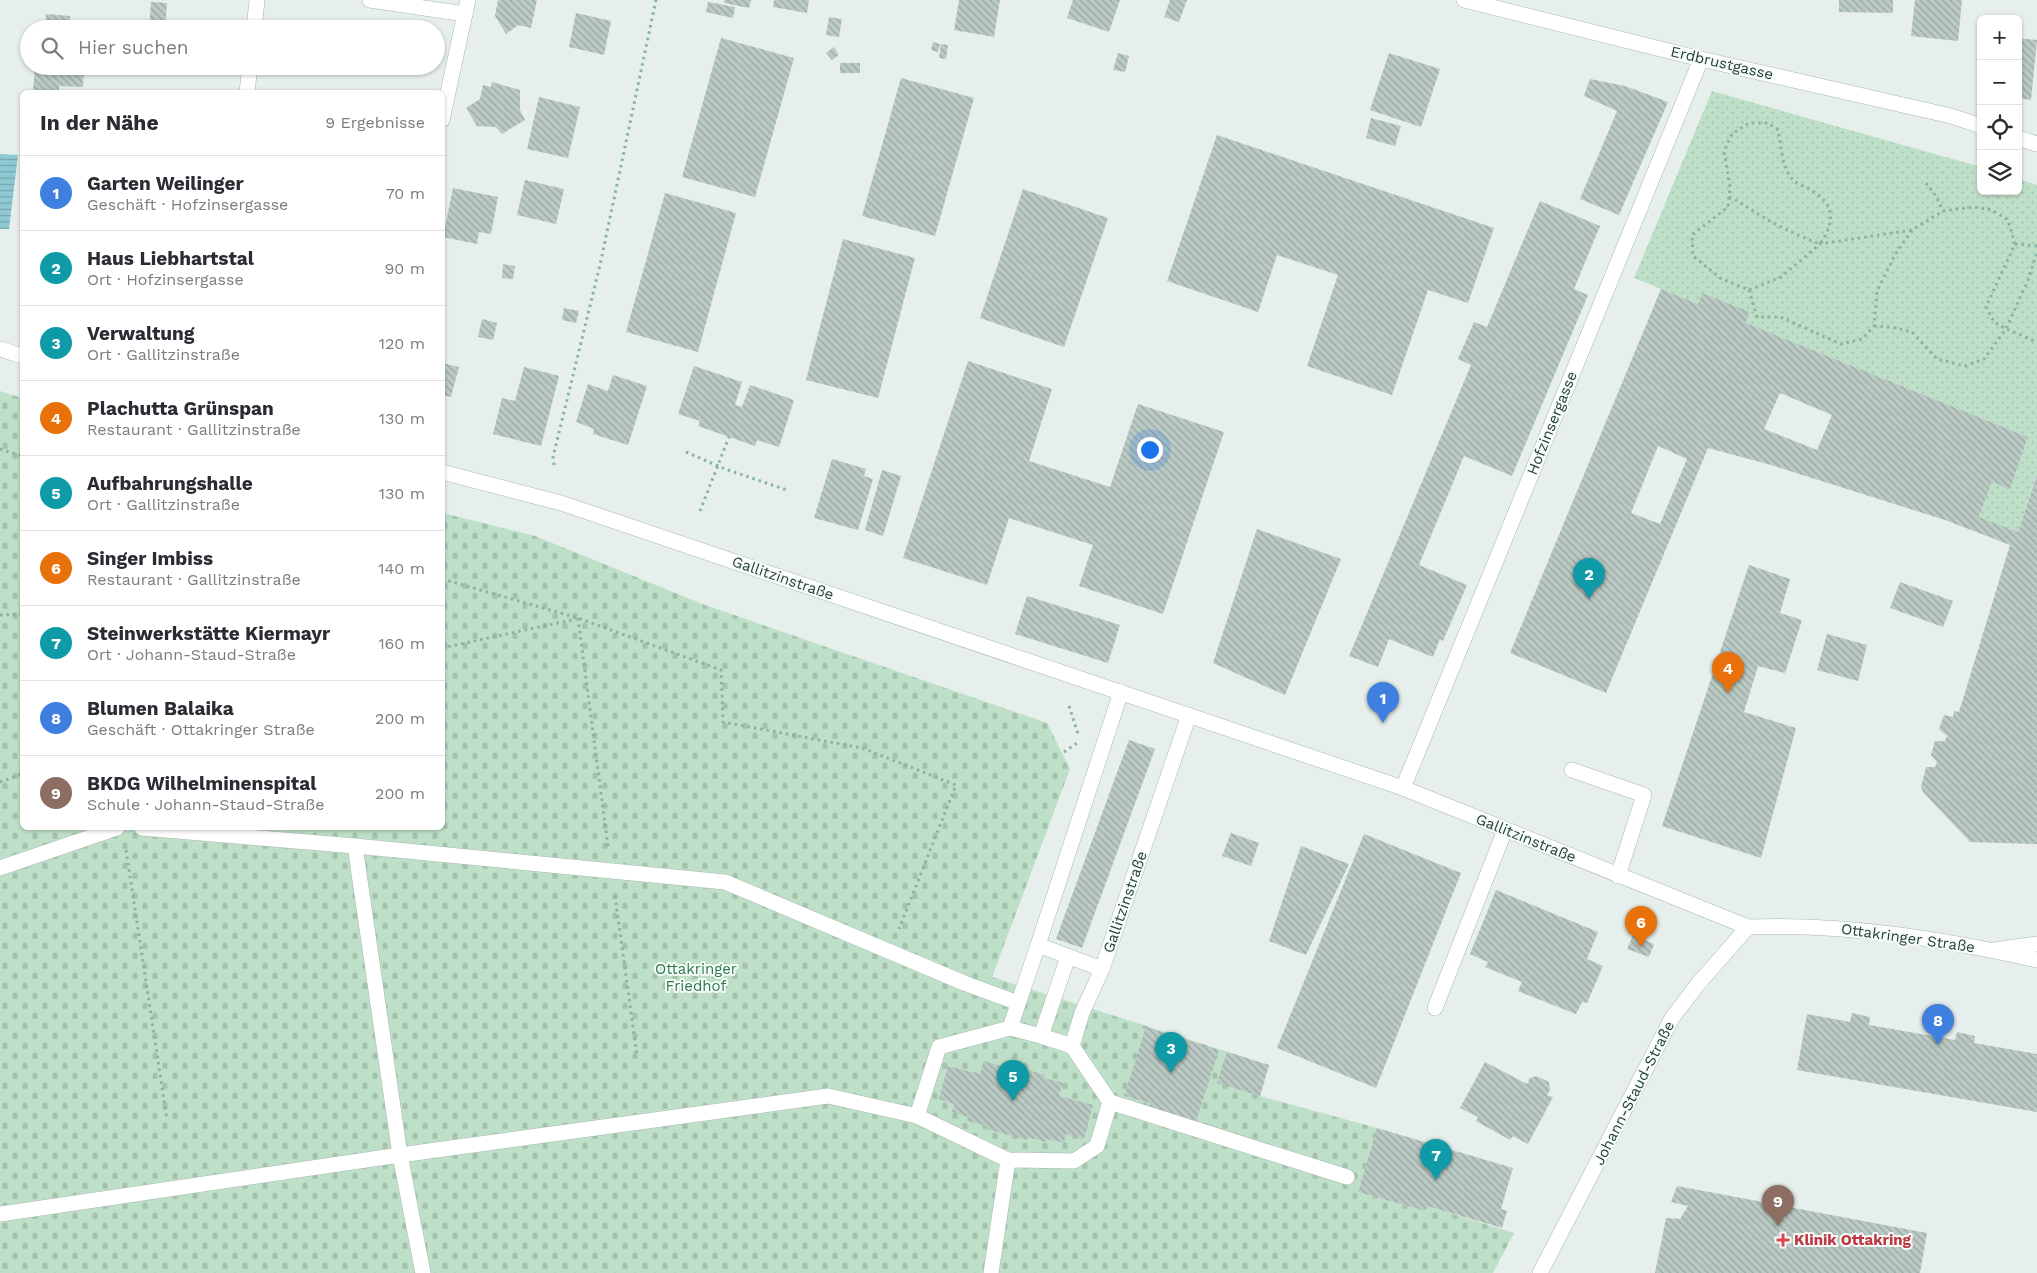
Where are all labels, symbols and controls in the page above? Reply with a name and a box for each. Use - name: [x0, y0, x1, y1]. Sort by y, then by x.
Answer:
- map controls: [1977, 15, 2022, 195]
- button: +: [1977, 15, 2022, 60]
- search box: [20, 20, 445, 75]
- icon: search: [38, 34, 66, 62]
- text: Hier suchen: [78, 36, 189, 59]
- street label: Erdbrustgasse: [1669, 42, 1775, 84]
- button: −: [1977, 60, 2022, 105]
- button: locate: [1977, 105, 2022, 150]
- text: In der Nähe: [40, 110, 159, 135]
- text: 9 Ergebnisse: [325, 113, 425, 132]
- button: layers: [1977, 150, 2022, 195]
- text: Garten Weilinger: [87, 172, 244, 195]
- text: 1: [53, 184, 59, 203]
- text: 70 m: [386, 184, 425, 203]
- text: Geschäft · Hofzinsergasse: [87, 195, 288, 214]
- text: Haus Liebhartstal: [87, 247, 254, 270]
- text: 2: [51, 259, 61, 278]
- text: 90 m: [384, 259, 425, 278]
- text: Ort · Hofzinsergasse: [87, 270, 244, 289]
- text: Verwaltung: [87, 322, 194, 345]
- text: 3: [51, 334, 61, 353]
- text: 120 m: [379, 334, 425, 353]
- text: Ort · Gallitzinstraße: [87, 345, 240, 364]
- street label: Hofzinsergasse: [1523, 369, 1581, 477]
- text: Plachutta Grünspan: [87, 397, 274, 420]
- text: 4: [51, 409, 61, 428]
- text: 130 m: [379, 409, 425, 428]
- text: Restaurant · Gallitzinstraße: [87, 420, 301, 439]
- your location: [1137, 437, 1163, 463]
- text: Aufbahrungshalle: [87, 472, 253, 495]
- text: 5: [51, 484, 61, 503]
- text: 130 m: [379, 484, 425, 503]
- text: Ort · Gallitzinstraße: [87, 495, 240, 514]
- text: Singer Imbiss: [87, 547, 213, 570]
- street label: Gallitzinstraße: [730, 552, 836, 604]
- pin: 2: [1573, 558, 1605, 599]
- text: 6: [51, 559, 61, 578]
- text: 140 m: [378, 559, 425, 578]
- text: Restaurant · Gallitzinstraße: [87, 570, 301, 589]
- text: Steinwerkstätte Kiermayr: [87, 622, 330, 645]
- text: 7: [51, 634, 61, 653]
- text: 160 m: [378, 634, 425, 653]
- text: Ort · Johann-Staud-Straße: [87, 645, 296, 664]
- pin: 4: [1712, 652, 1744, 693]
- pin: 1: [1367, 682, 1399, 723]
- text: Blumen Balaika: [87, 697, 234, 720]
- text: 8: [51, 709, 61, 728]
- text: 200 m: [375, 709, 425, 728]
- text: Geschäft · Ottakringer Straße: [87, 720, 315, 739]
- text: BKDG Wilhelminenspital: [87, 772, 317, 795]
- text: 9: [51, 784, 61, 803]
- text: 200 m: [375, 784, 425, 803]
- text: Schule · Johann-Staud-Straße: [87, 795, 324, 814]
- street label: Gallitzinstraße: [1473, 810, 1579, 866]
- street label: Gallitzinstraße: [1099, 849, 1151, 955]
- pin: 6: [1625, 906, 1657, 947]
- street label: Ottakringer Straße: [1840, 920, 1976, 956]
- park label: Ottakringer Friedhof: [655, 960, 737, 995]
- pin: 8: [1922, 1004, 1954, 1045]
- street label: Johann-Staud-Straße: [1590, 1018, 1678, 1168]
- pin: 3: [1155, 1032, 1187, 1073]
- pin: 5: [997, 1060, 1029, 1101]
- pin: 7: [1420, 1139, 1452, 1180]
- pin: 9: [1762, 1185, 1794, 1226]
- place label: Klinik Ottakring: [1794, 1231, 1912, 1249]
- marker: Klinik Ottakring: [1776, 1233, 1790, 1247]

